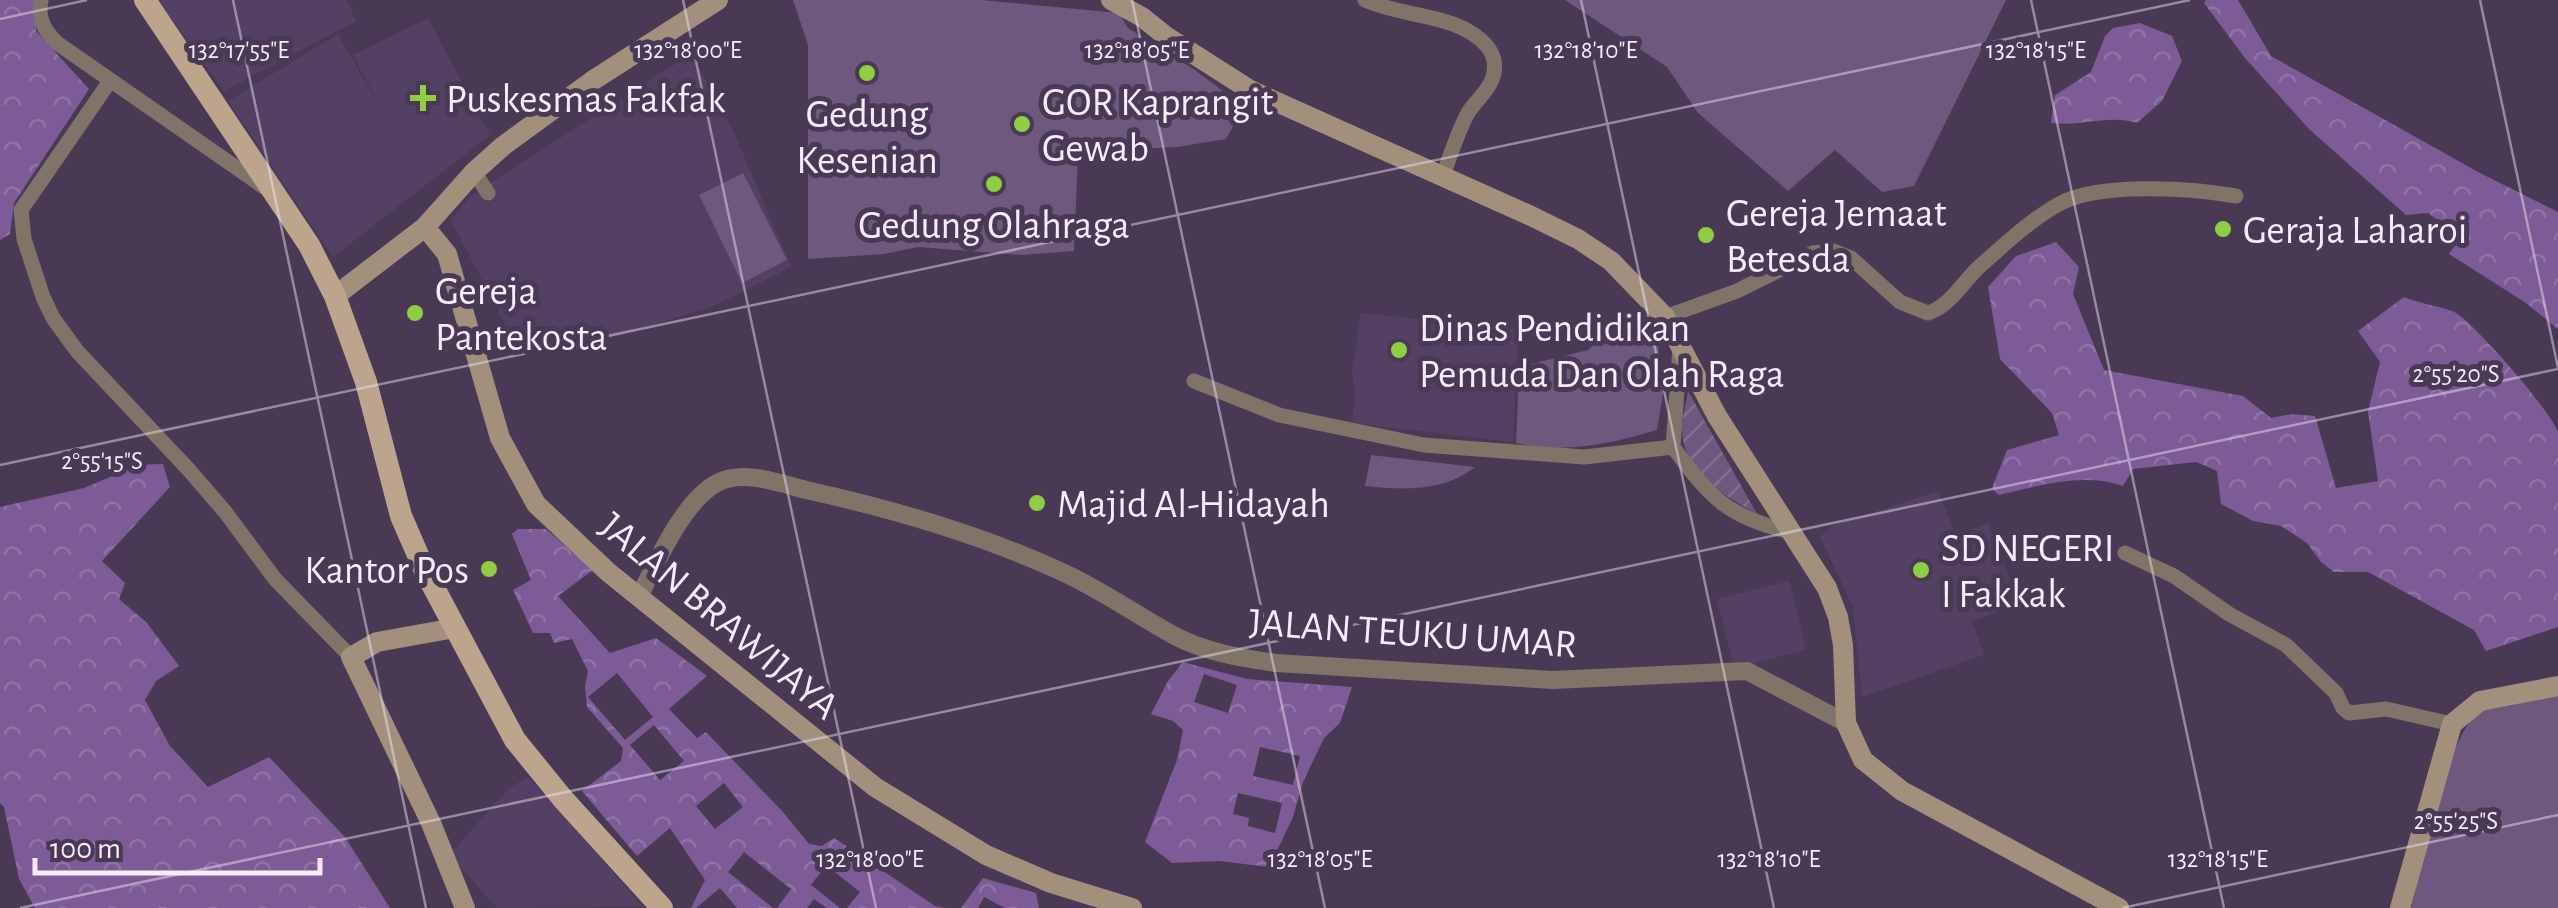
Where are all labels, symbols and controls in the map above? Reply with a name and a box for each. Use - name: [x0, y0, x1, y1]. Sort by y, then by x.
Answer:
- text: 132°17'55"E: [189, 38, 289, 63]
- text: 132°18'00"E: [634, 38, 742, 63]
- text: 132°18'05"E: [1085, 38, 1189, 63]
- text: 132°18'10"E: [1534, 38, 1638, 63]
- text: 132°18'15"E: [1986, 38, 2086, 63]
- marker: Gedung Kesenian: [856, 62, 878, 84]
- place label: Puskesmas Fakfak: [446, 80, 726, 120]
- place label: GOR Kaprangit Gewab: [1042, 83, 1274, 169]
- marker: Puskesmas Fakfak: [410, 85, 436, 111]
- place label: Gedung Kesenian: [796, 95, 938, 181]
- marker: GOR Kaprangit Gewab: [1011, 113, 1033, 135]
- marker: Gedung Olahraga: [983, 173, 1005, 195]
- place label: Gereja Jemaat Betesda: [1726, 194, 1947, 280]
- place label: Gedung Olahraga: [858, 206, 1130, 246]
- place label: Geraja Laharoi: [2243, 211, 2468, 251]
- marker: Geraja Laharoi: [2212, 218, 2234, 240]
- marker: Gereja Jemaat Betesda: [1695, 224, 1717, 246]
- place label: Gereja Pantekosta: [435, 272, 607, 358]
- marker: Gereja Pantekosta: [404, 302, 426, 324]
- place label: Dinas Pendidikan Pemuda Dan Olah Raga: [1419, 309, 1784, 395]
- marker: Dinas Pendidikan Pemuda Dan Olah Raga: [1388, 339, 1410, 361]
- text: 2°55'20"S: [2412, 362, 2500, 387]
- text: 2°55'15"S: [61, 449, 143, 474]
- place label: Majid Al-Hidayah: [1057, 485, 1330, 525]
- marker: Majid Al-Hidayah: [1026, 492, 1048, 514]
- street label: JALAN BRAWIJAYA: [592, 506, 846, 727]
- place label: SD NEGERI I Fakkak: [1941, 529, 2114, 615]
- place label: Kantor Pos: [304, 551, 469, 591]
- marker: Kantor Pos: [478, 558, 500, 580]
- marker: SD NEGERI I Fakkak: [1910, 559, 1932, 581]
- street label: JALAN TEUKU UMAR: [1248, 603, 1578, 665]
- text: 2°55'25"S: [2414, 809, 2498, 834]
- scale bar: [35, 813, 320, 875]
- text: 100 m: [50, 834, 121, 864]
- text: 132°18'00"E: [816, 847, 924, 872]
- text: 132°18'05"E: [1268, 847, 1372, 872]
- text: 132°18'10"E: [1717, 847, 1821, 872]
- text: 132°18'15"E: [2168, 847, 2268, 872]

